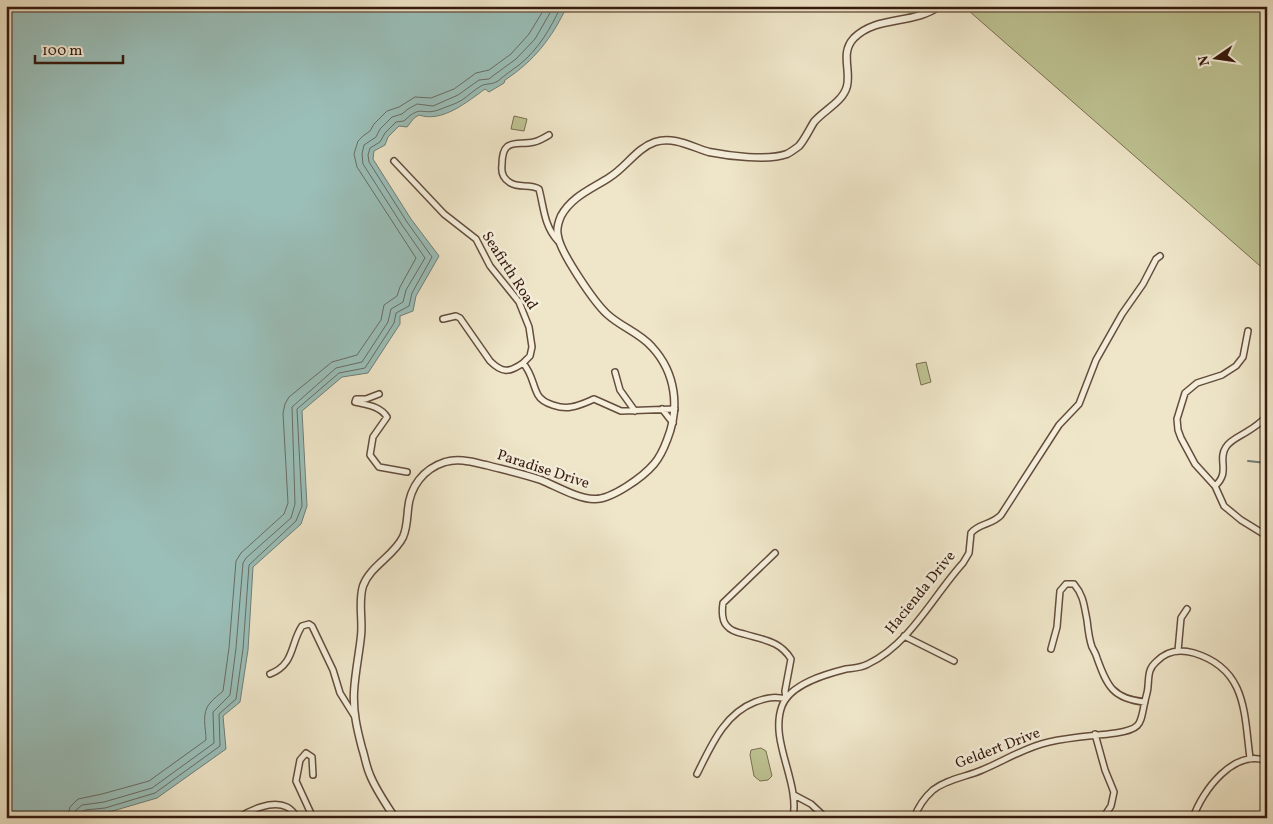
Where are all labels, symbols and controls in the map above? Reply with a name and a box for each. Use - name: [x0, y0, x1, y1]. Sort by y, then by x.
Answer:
- scale bar: [35, 32, 122, 64]
- north arrow: [1190, 32, 1240, 82]
- text: 100 m: [42, 41, 82, 62]
- text: N: [1194, 53, 1215, 68]
- street label: Seafirth Road: [476, 228, 542, 314]
- street label: Paradise Drive: [494, 445, 592, 495]
- street label: Hacienda Drive: [881, 547, 961, 639]
- street label: Geldert Drive: [953, 723, 1043, 775]

